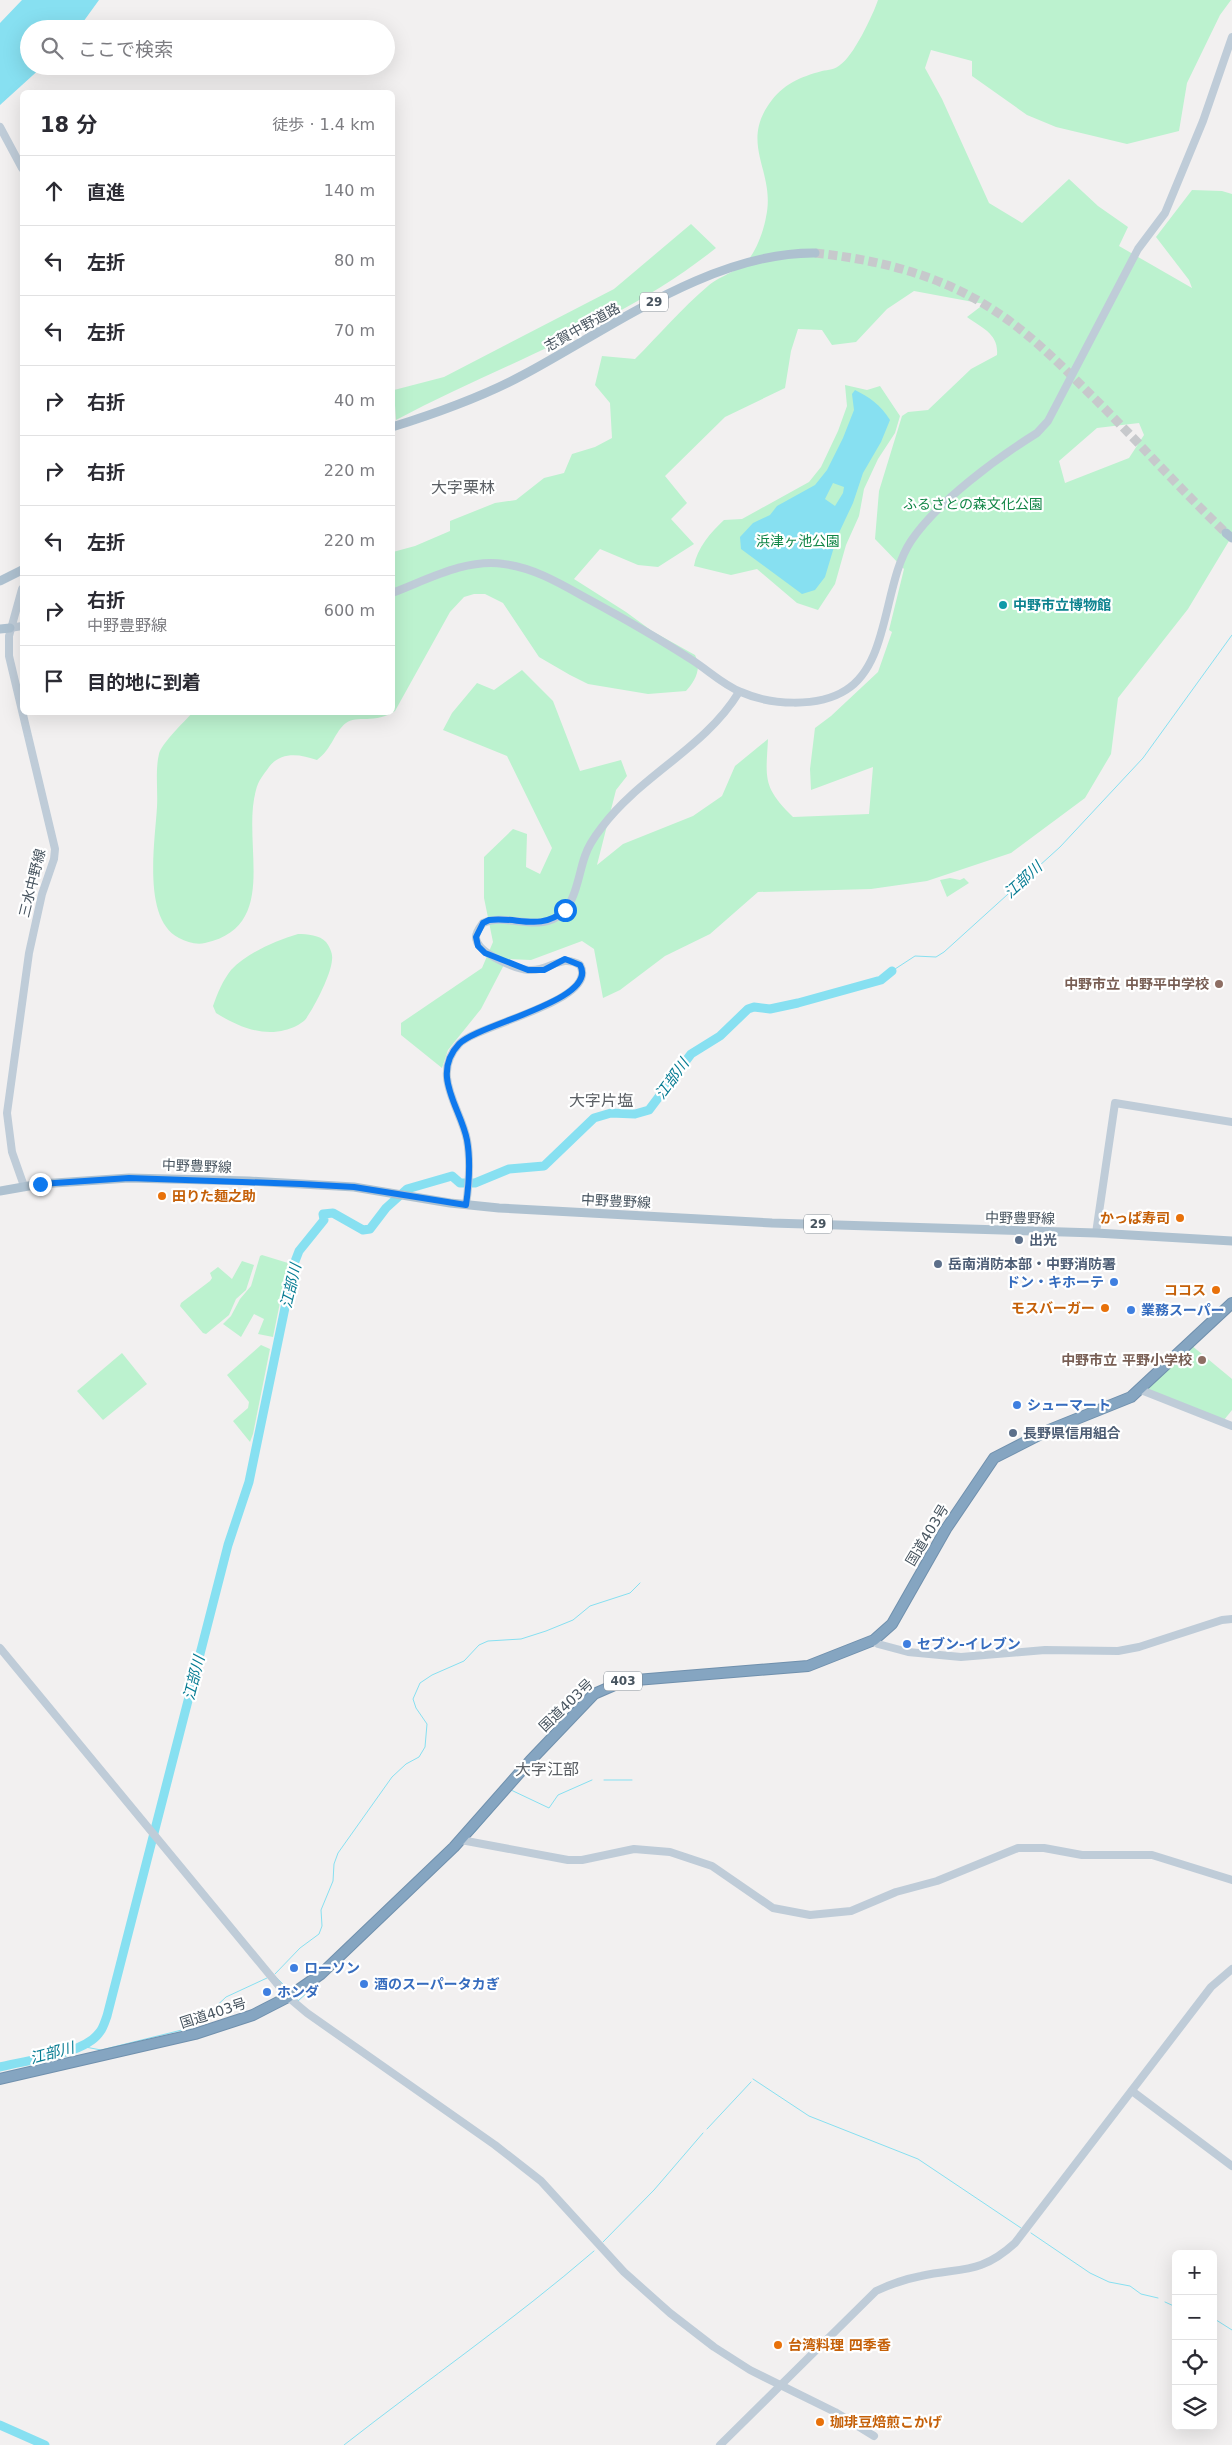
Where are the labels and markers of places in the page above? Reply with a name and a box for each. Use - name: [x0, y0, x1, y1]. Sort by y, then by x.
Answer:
- place label: 中野市立博物館: [1013, 597, 1111, 613]
- marker: 中野市立博物館: [997, 599, 1009, 611]
- place label: 中野市立 中野平中学校: [1064, 976, 1209, 992]
- marker: 中野市立 中野平中学校: [1213, 978, 1225, 990]
- place label: 田りた麺之助: [172, 1188, 256, 1204]
- marker: 田りた麺之助: [156, 1190, 168, 1202]
- place label: かっぱ寿司: [1100, 1210, 1170, 1226]
- marker: かっぱ寿司: [1174, 1212, 1186, 1224]
- place label: 出光: [1029, 1232, 1057, 1248]
- marker: 出光: [1013, 1234, 1025, 1246]
- place label: 岳南消防本部・中野消防署: [948, 1256, 1116, 1272]
- marker: 岳南消防本部・中野消防署: [932, 1258, 944, 1270]
- place label: ドン・キホーテ: [1006, 1274, 1104, 1290]
- marker: ドン・キホーテ: [1108, 1276, 1120, 1288]
- place label: ココス: [1164, 1282, 1206, 1298]
- marker: ココス: [1210, 1284, 1222, 1296]
- place label: モスバーガー: [1011, 1300, 1095, 1316]
- marker: モスバーガー: [1099, 1302, 1111, 1314]
- place label: 業務スーパー: [1141, 1302, 1225, 1318]
- marker: 業務スーパー: [1125, 1304, 1137, 1316]
- place label: 中野市立 平野小学校: [1061, 1352, 1192, 1368]
- marker: 中野市立 平野小学校: [1196, 1354, 1208, 1366]
- place label: シューマート: [1027, 1397, 1111, 1413]
- marker: シューマート: [1011, 1399, 1023, 1411]
- place label: 長野県信用組合: [1023, 1425, 1121, 1441]
- marker: 長野県信用組合: [1007, 1427, 1019, 1439]
- place label: セブン-イレブン: [917, 1636, 1021, 1652]
- marker: セブン-イレブン: [901, 1638, 913, 1650]
- place label: ローソン: [304, 1960, 360, 1976]
- marker: ローソン: [288, 1962, 300, 1974]
- place label: 酒のスーパータカぎ: [374, 1976, 500, 1992]
- marker: 酒のスーパータカぎ: [358, 1978, 370, 1990]
- place label: ホンダ: [277, 1984, 319, 2000]
- marker: ホンダ: [261, 1986, 273, 1998]
- place label: 台湾料理 四季香: [788, 2337, 891, 2353]
- marker: 台湾料理 四季香: [772, 2339, 784, 2351]
- place label: 珈琲豆焙煎こかげ: [830, 2414, 942, 2430]
- marker: 珈琲豆焙煎こかげ: [814, 2416, 826, 2428]

